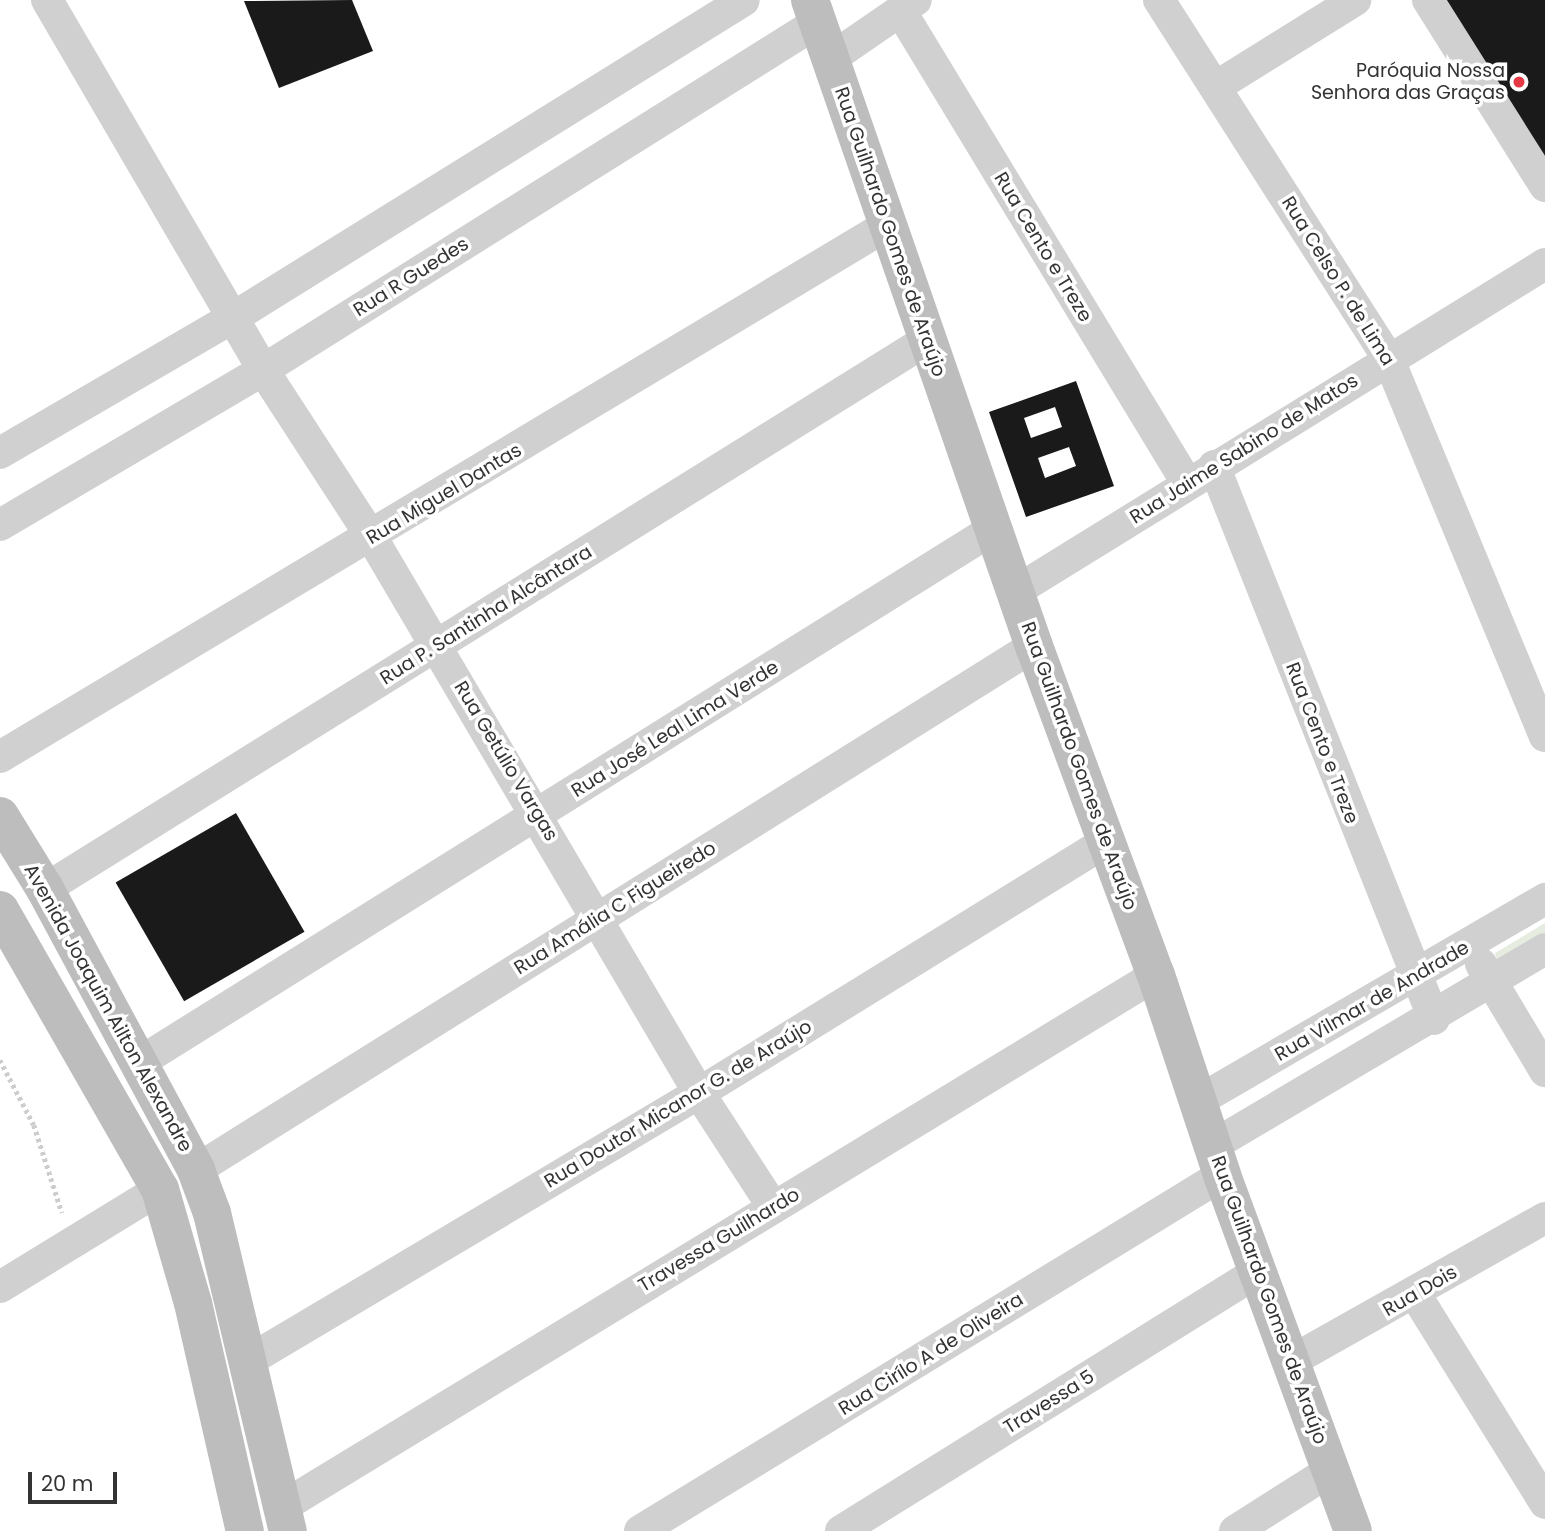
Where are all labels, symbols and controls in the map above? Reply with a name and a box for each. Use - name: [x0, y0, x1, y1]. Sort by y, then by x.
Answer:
- place label: Paróquia Nossa Senhora das Graças: [1311, 60, 1505, 104]
- marker: Paróquia Nossa Senhora das Graças: [1511, 74, 1527, 90]
- street label: Rua Guilhardo Gomes de Araújo: [830, 84, 950, 380]
- street label: Rua Cento e Treze: [989, 168, 1097, 326]
- street label: Rua Celso P. de Lima: [1277, 192, 1399, 370]
- street label: Rua R Guedes: [349, 232, 473, 322]
- street label: Rua Jaime Sabino de Matos: [1126, 369, 1362, 529]
- street label: Rua Miguel Dantas: [362, 439, 526, 549]
- street label: Rua P. Santinha Alcântara: [376, 540, 596, 690]
- street label: Rua Guilhardo Gomes de Araújo: [1016, 619, 1142, 913]
- street label: Rua José Leal Lima Verde: [567, 656, 783, 802]
- street label: Rua Cento e Treze: [1281, 659, 1363, 827]
- street label: Rua Getúlio Vargas: [449, 677, 563, 845]
- street label: Rua Amália C Figueiredo: [510, 836, 720, 980]
- street label: Avenida Joaquim Ailton Alexandre: [19, 860, 197, 1156]
- street label: Rua Vilmar de Andrade: [1271, 936, 1473, 1066]
- street label: Rua Doutor Micanor G. de Araújo: [540, 1015, 816, 1193]
- street label: Rua Guilhardo Gomes de Araújo: [1206, 1153, 1332, 1447]
- street label: Travessa Guilhardo: [634, 1183, 804, 1297]
- street label: Rua Dois: [1379, 1261, 1461, 1321]
- street label: Rua Cirílo A de Oliveira: [834, 1288, 1028, 1420]
- street label: Travessa 5: [1000, 1365, 1098, 1439]
- scale bar: [32, 1458, 121, 1502]
- text: 20 m: [41, 1469, 94, 1498]

